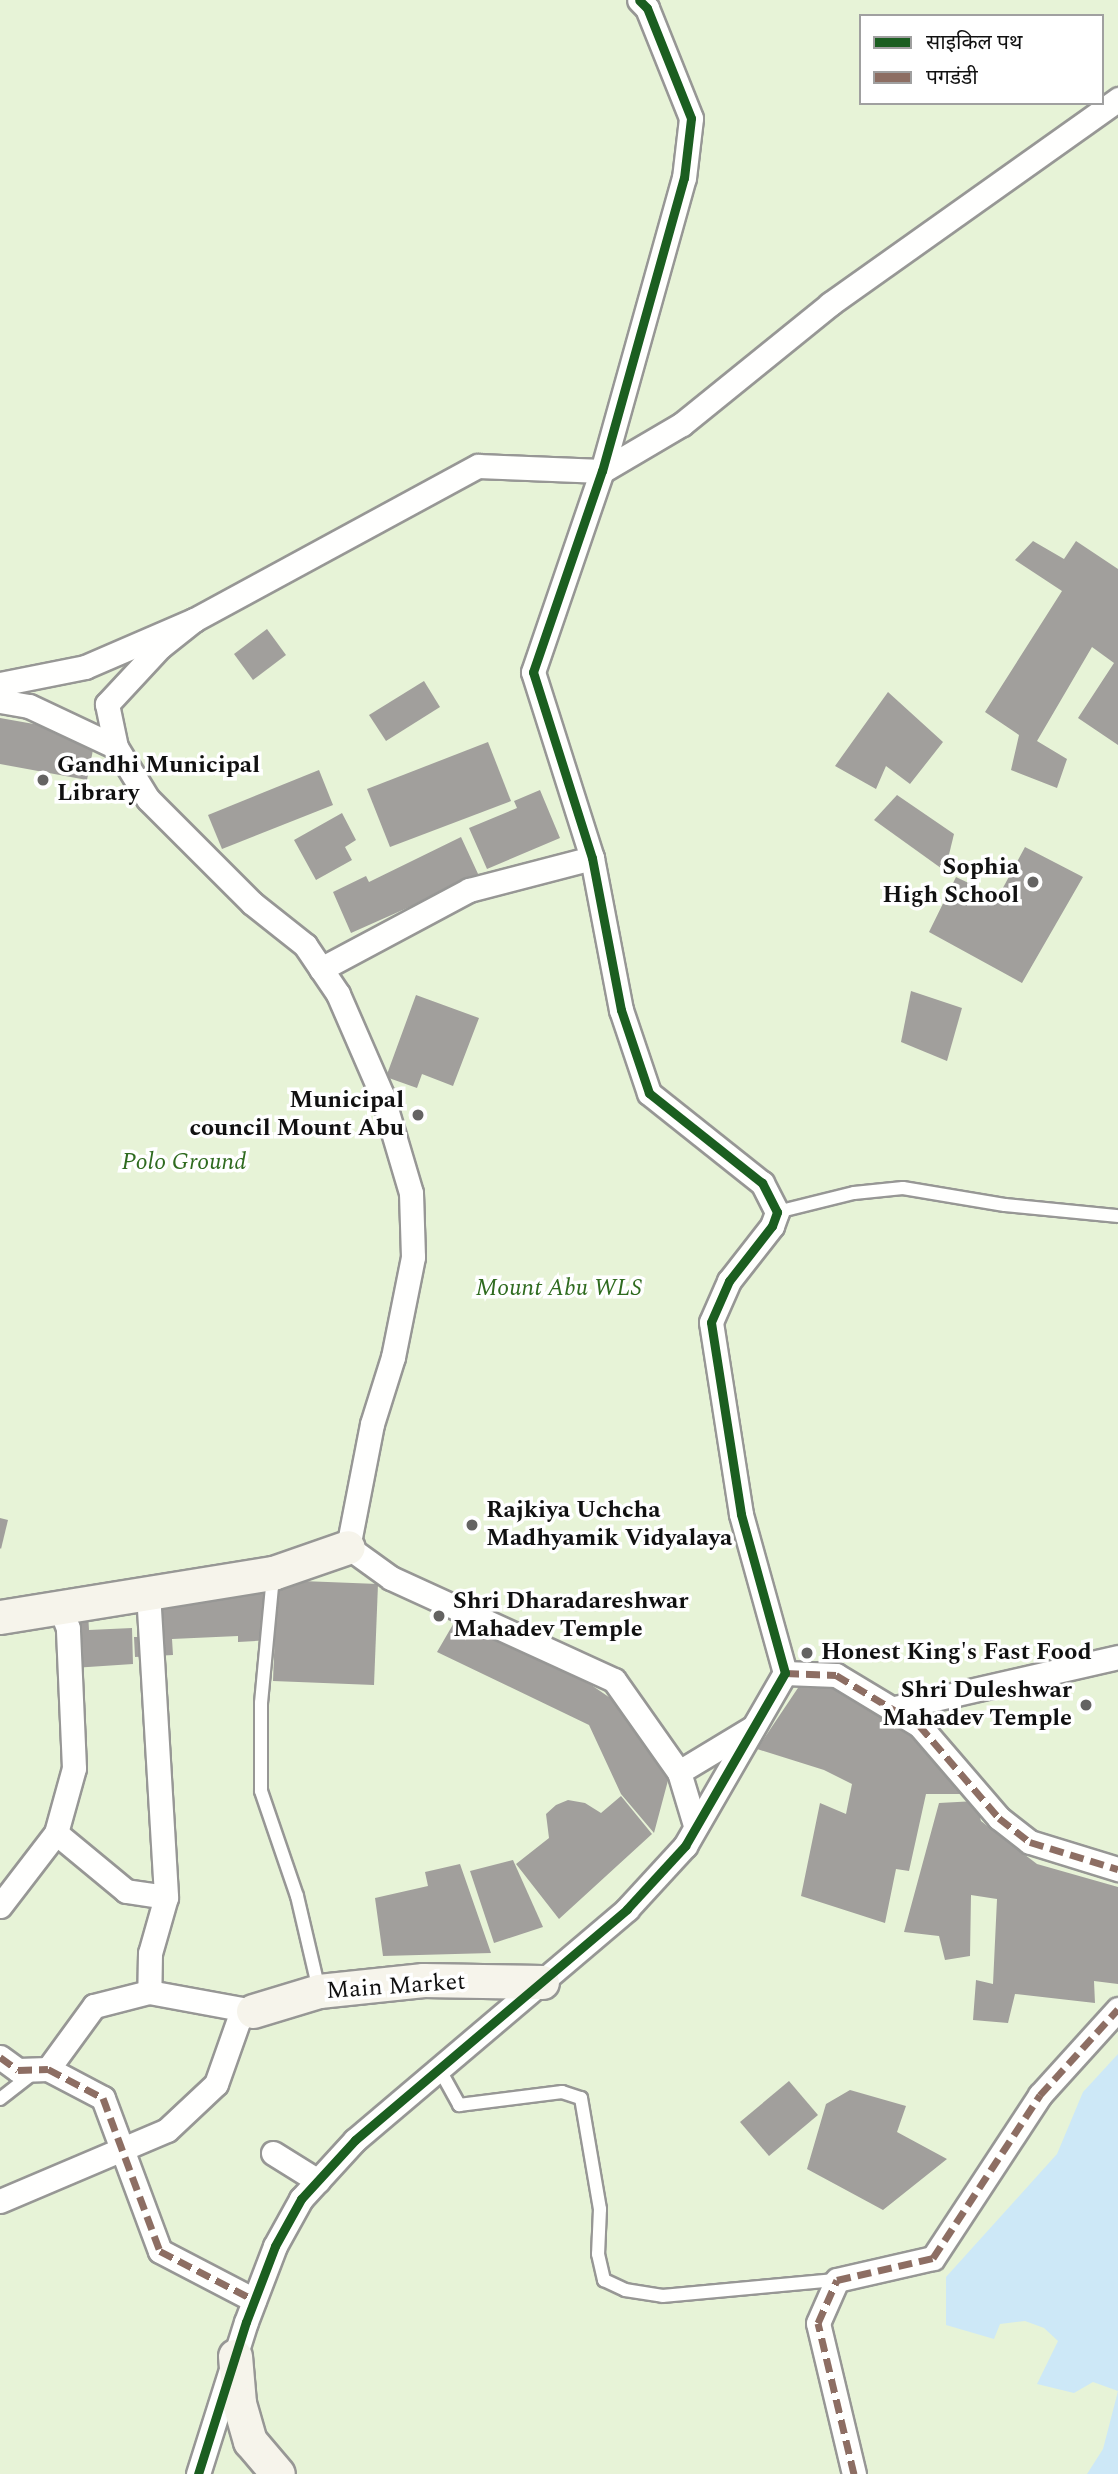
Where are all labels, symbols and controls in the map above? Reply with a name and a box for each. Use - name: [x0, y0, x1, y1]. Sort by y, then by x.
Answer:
- legend: [859, 14, 1104, 105]
- text: साइकिल पथ: [926, 27, 1022, 59]
- text: पगडंडी: [926, 62, 978, 94]
- place label: Gandhi Municipal Library: [57, 752, 260, 808]
- marker: Gandhi Municipal Library: [35, 772, 51, 788]
- place label: Sophia High School: [883, 854, 1019, 910]
- marker: Sophia High School: [1025, 874, 1041, 890]
- place label: Municipal council Mount Abu: [189, 1087, 404, 1143]
- marker: Municipal council Mount Abu: [410, 1107, 426, 1123]
- park label: Polo Ground: [122, 1149, 246, 1177]
- park label: Mount Abu WLS: [475, 1275, 643, 1303]
- place label: Rajkiya Uchcha Madhyamik Vidyalaya: [486, 1497, 732, 1553]
- marker: Rajkiya Uchcha Madhyamik Vidyalaya: [464, 1517, 480, 1533]
- place label: Shri Dharadareshwar Mahadev Temple: [453, 1588, 689, 1644]
- marker: Shri Dharadareshwar Mahadev Temple: [431, 1608, 447, 1624]
- place label: Honest King's Fast Food: [821, 1639, 1092, 1667]
- marker: Honest King's Fast Food: [799, 1645, 815, 1661]
- place label: Shri Duleshwar Mahadev Temple: [882, 1677, 1072, 1733]
- marker: Shri Duleshwar Mahadev Temple: [1078, 1697, 1094, 1713]
- street label: Main Market: [325, 1968, 467, 2006]

